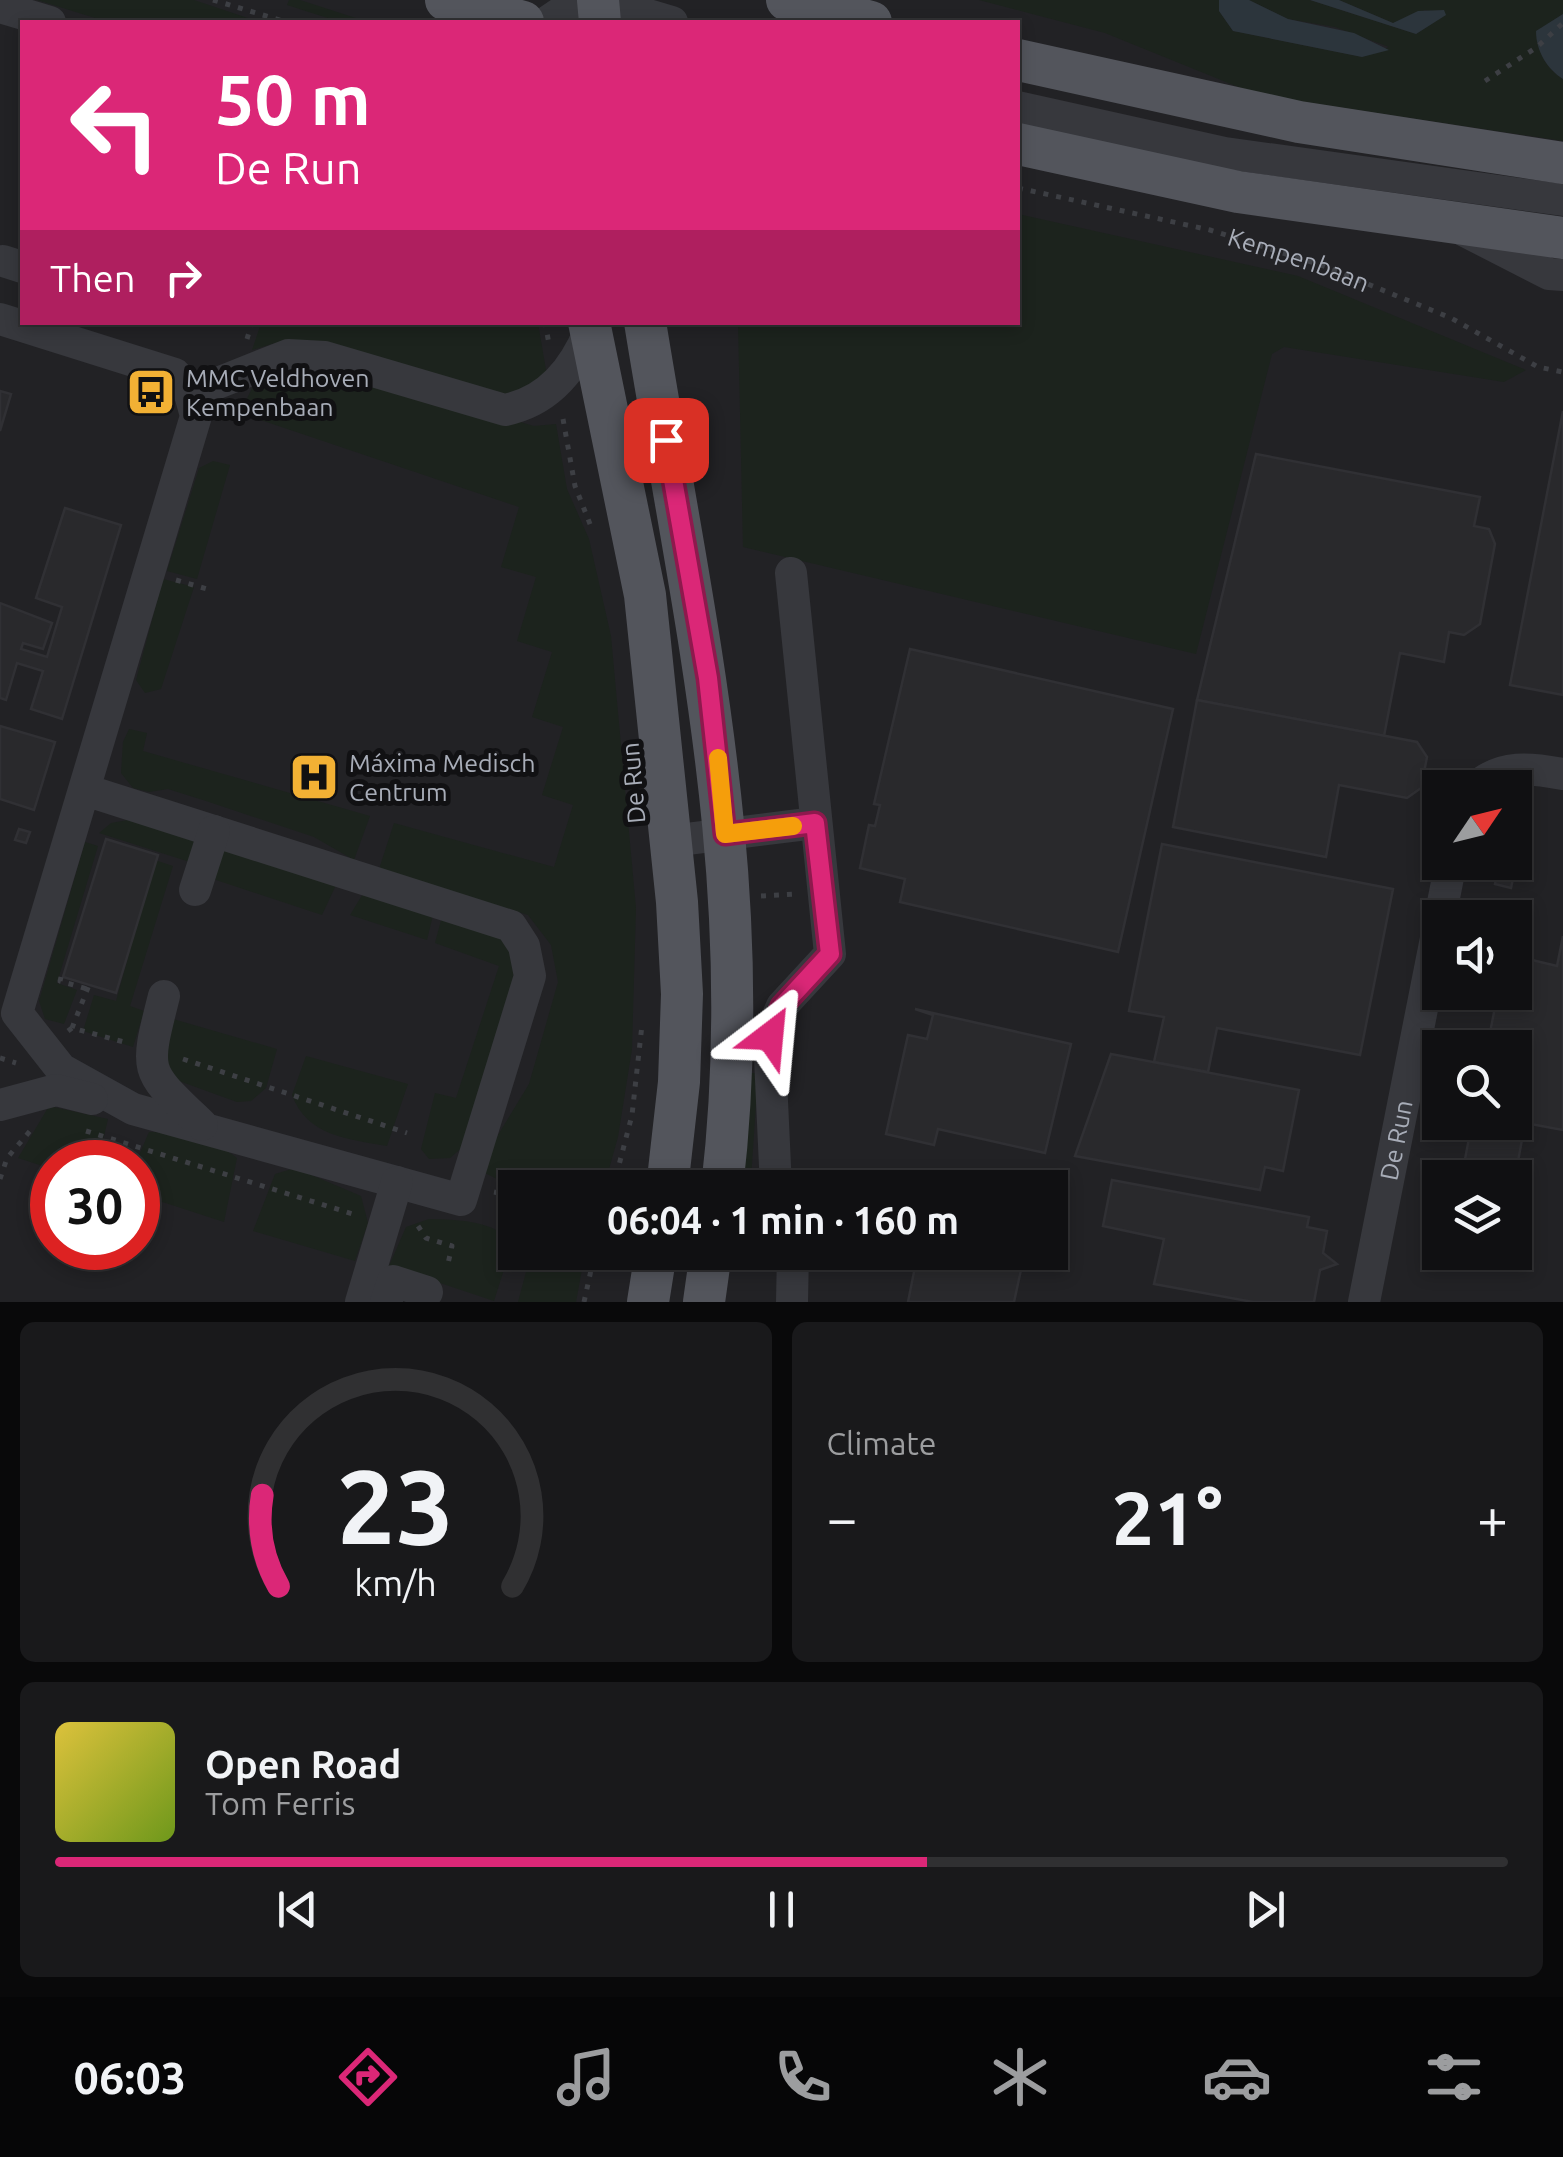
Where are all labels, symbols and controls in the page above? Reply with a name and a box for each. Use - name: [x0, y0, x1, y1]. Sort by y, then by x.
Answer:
- icon: left: [50, 60, 180, 190]
- text: 50 m: [215, 60, 371, 138]
- text: De Run: [215, 142, 361, 193]
- street label: Kempenbaan: [1225, 223, 1373, 297]
- icon: right: [156, 250, 211, 305]
- text: Then: [50, 257, 136, 299]
- place label: MMC Veldhoven Kempenbaan: [186, 364, 370, 421]
- bus stop icon: MMC Veldhoven Kempenbaan: [125, 366, 177, 418]
- pin: [624, 398, 709, 483]
- icon: arrive: [639, 413, 694, 468]
- street label: De Run: [616, 741, 650, 825]
- place label: Máxima Medisch Centrum: [349, 749, 535, 806]
- hospital icon: Máxima Medisch Centrum: [288, 751, 340, 803]
- north arrow: [1422, 770, 1532, 880]
- map controls: [1422, 770, 1532, 1270]
- button: sound: [1422, 900, 1532, 1010]
- position arrow: [718, 984, 822, 1088]
- button: search: [1422, 1030, 1532, 1140]
- street label: De Run: [1374, 1098, 1418, 1183]
- speed limit sign: 30: [30, 1140, 160, 1270]
- button: layers: [1422, 1160, 1532, 1270]
- text: 06:04 · 1 min · 160 m: [607, 1199, 959, 1241]
- text: Climate: [827, 1425, 937, 1461]
- text: 23: [337, 1447, 454, 1564]
- text: 21°: [1112, 1475, 1223, 1559]
- text: −: [827, 1487, 858, 1548]
- text: +: [1477, 1487, 1508, 1548]
- text: km/h: [354, 1563, 437, 1603]
- text: Open Road: [205, 1743, 401, 1785]
- text: Tom Ferris: [205, 1785, 355, 1821]
- icon: previous: [270, 1882, 325, 1937]
- icon: pause: [754, 1882, 809, 1937]
- icon: next: [1238, 1882, 1293, 1937]
- icon: directions: [333, 2042, 403, 2112]
- icon: music: [551, 2042, 621, 2112]
- icon: phone: [768, 2042, 838, 2112]
- icon: climate: [985, 2042, 1055, 2112]
- icon: car: [1202, 2042, 1272, 2112]
- icon: filters: [1419, 2042, 1489, 2112]
- text: 06:03: [74, 2052, 186, 2103]

